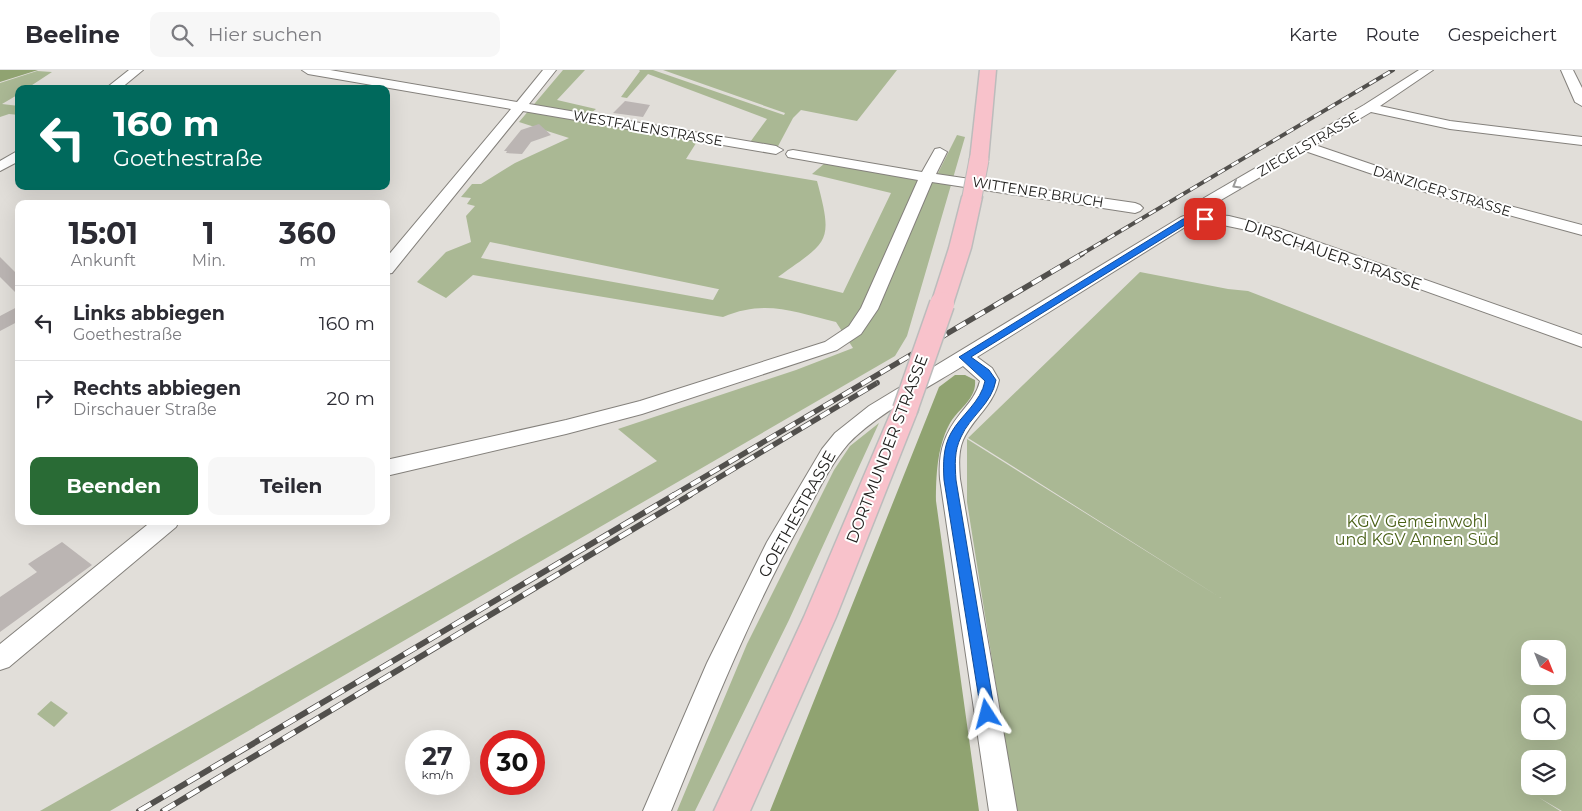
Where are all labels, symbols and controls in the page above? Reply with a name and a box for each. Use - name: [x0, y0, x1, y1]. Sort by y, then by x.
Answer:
- search box: [150, 12, 500, 57]
- text: Beeline: [25, 20, 120, 49]
- icon: search: [168, 21, 196, 49]
- text: Hier suchen: [208, 23, 322, 46]
- text: Karte: [1289, 24, 1337, 46]
- text: Route: [1365, 24, 1420, 46]
- text: Gespeichert: [1448, 24, 1557, 46]
- text: 160 m: [113, 102, 219, 145]
- icon: left: [30, 105, 95, 170]
- street label: WESTFALENSTRASSE: [572, 106, 724, 150]
- street label: ZIEGELSTRASSE: [1254, 108, 1362, 180]
- text: Goethestraße: [113, 145, 263, 172]
- street label: DANZIGER STRASSE: [1371, 161, 1513, 221]
- street label: WITTENER BRUCH: [971, 173, 1105, 211]
- one-way arrow: [1232, 179, 1241, 189]
- pin: [1184, 198, 1226, 240]
- icon: arrive: [1191, 205, 1219, 233]
- text: 15:01: [69, 215, 138, 252]
- text: 1: [203, 215, 214, 252]
- text: 360: [279, 215, 336, 252]
- street label: DIRSCHAUER STRASSE: [1242, 216, 1424, 294]
- text: Ankunft: [71, 251, 136, 270]
- text: Min.: [192, 251, 226, 270]
- text: m: [299, 251, 316, 270]
- text: Links abbiegen: [73, 302, 225, 325]
- icon: left: [30, 309, 58, 337]
- text: 160 m: [319, 312, 375, 335]
- text: Goethestraße: [73, 325, 182, 344]
- street label: DORTMUNDER STRASSE: [842, 352, 932, 546]
- text: Rechts abbiegen: [73, 377, 241, 400]
- icon: right: [30, 384, 58, 412]
- text: 20 m: [327, 387, 375, 410]
- text: Dirschauer Straße: [73, 400, 217, 419]
- street label: GOETHESTRASSE: [754, 447, 840, 581]
- button: Beenden: [30, 457, 198, 515]
- button: Teilen: [208, 457, 375, 515]
- park label: KGV Gemeinwohl und KGV Annen Süd: [1335, 512, 1499, 549]
- north arrow: [1521, 640, 1566, 685]
- map controls: [1521, 640, 1566, 795]
- position arrow: [960, 687, 1012, 739]
- button: search: [1521, 695, 1566, 740]
- speed limit sign: 30: [480, 730, 545, 795]
- text: 27: [422, 741, 453, 771]
- button: layers: [1521, 750, 1566, 795]
- text: km/h: [421, 767, 454, 782]

